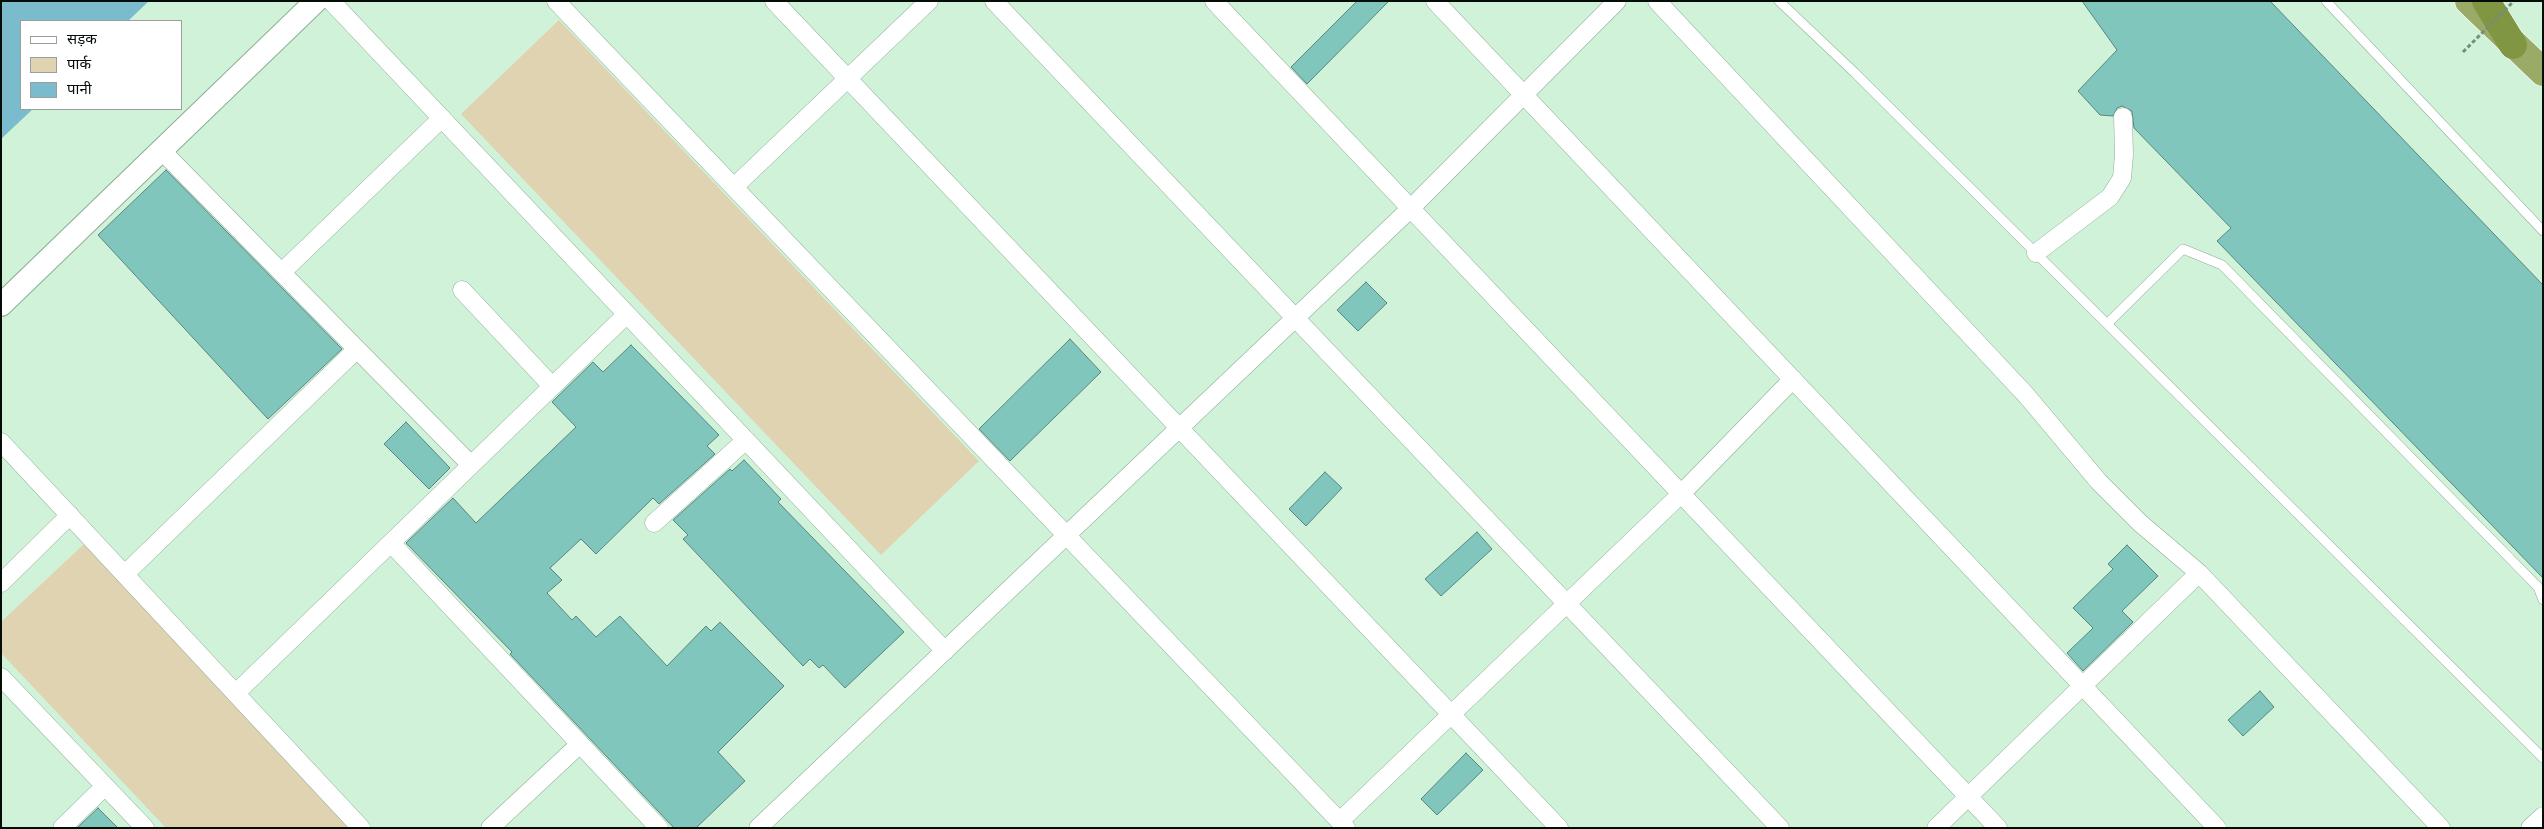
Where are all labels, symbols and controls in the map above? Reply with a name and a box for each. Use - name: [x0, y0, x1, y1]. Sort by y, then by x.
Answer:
- legend: [20, 20, 182, 110]
- text: सड़क: [67, 30, 97, 48]
- text: पार्क: [67, 55, 91, 73]
- text: पानी: [67, 80, 92, 98]

